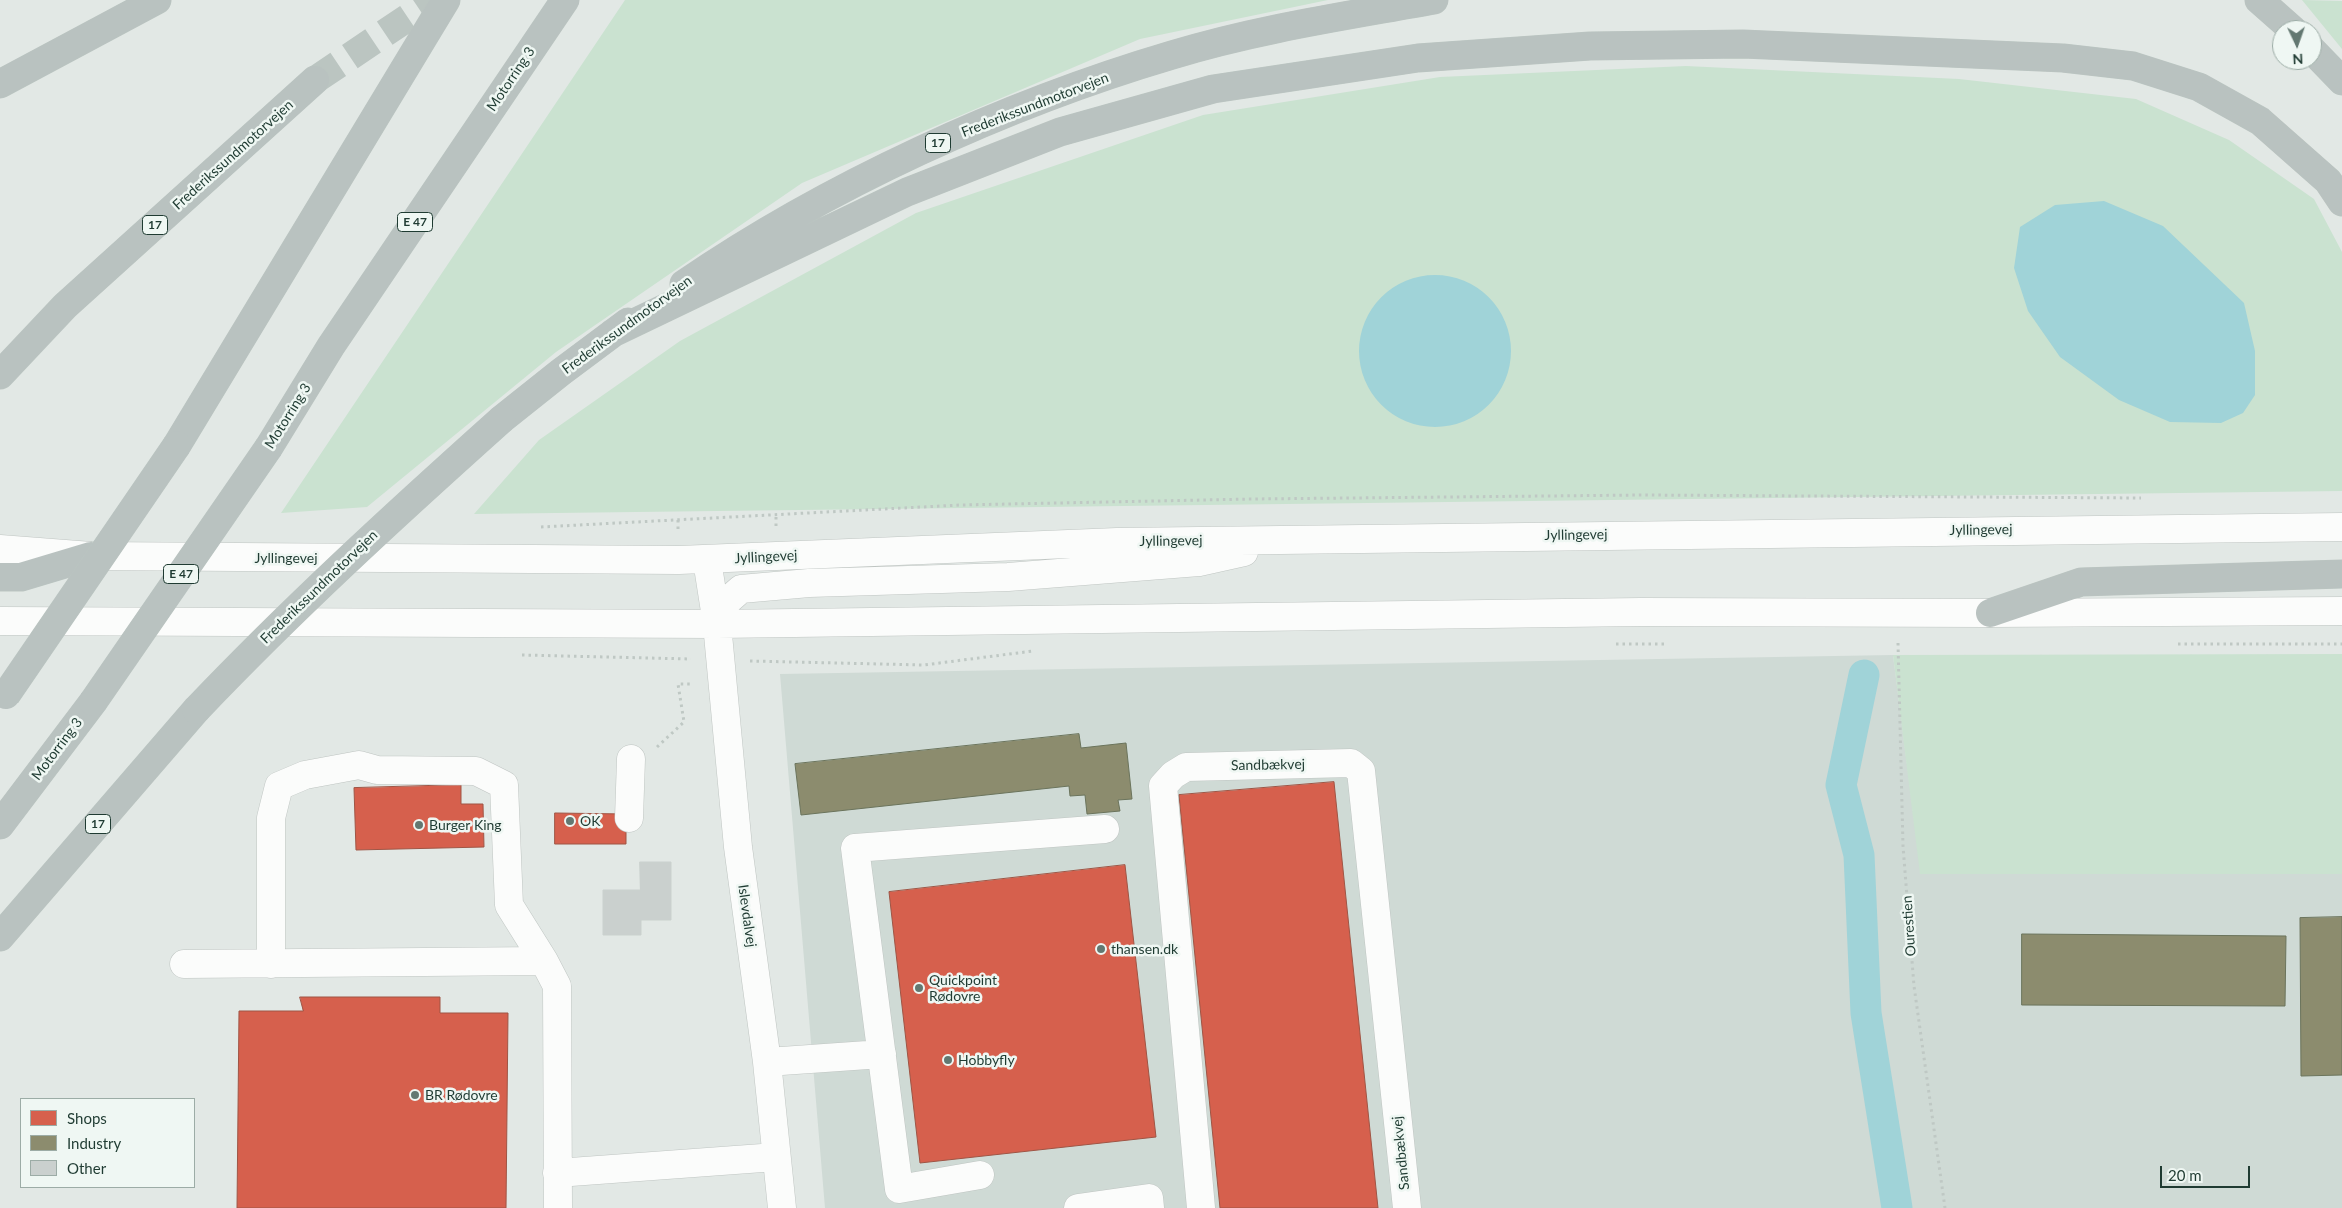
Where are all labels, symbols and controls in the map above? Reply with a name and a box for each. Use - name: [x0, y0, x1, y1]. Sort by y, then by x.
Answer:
- north arrow: [2272, 20, 2322, 70]
- street label: Motorring 3: [483, 44, 539, 114]
- text: N: [2292, 51, 2304, 68]
- street label: Frederikssundmotorvejen: [959, 69, 1111, 141]
- street label: Frederikssundmotorvejen: [169, 96, 297, 214]
- road number: 17: [926, 134, 950, 152]
- road number: E 47: [398, 212, 432, 232]
- road number: 17: [142, 216, 168, 234]
- street label: Frederikssundmotorvejen: [559, 272, 695, 378]
- street label: Motorring 3: [261, 380, 315, 452]
- street label: Jyllingevej: [1949, 521, 2013, 539]
- street label: Jyllingevej: [1544, 526, 1608, 544]
- street label: Frederikssundmotorvejen: [257, 527, 381, 647]
- street label: Jyllingevej: [1139, 532, 1203, 550]
- street label: Jyllingevej: [734, 547, 798, 567]
- street label: Jyllingevej: [255, 550, 317, 566]
- road number: E 47: [164, 564, 198, 584]
- street label: Motorring 3: [28, 714, 86, 784]
- street label: Sandbækvej: [1231, 756, 1305, 774]
- place label: OK: [580, 813, 600, 829]
- road number: 17: [86, 814, 110, 834]
- marker: OK: [564, 815, 576, 827]
- place label: Burger King: [429, 817, 502, 833]
- marker: Burger King: [413, 819, 425, 831]
- street label: Islevdalvej: [734, 884, 760, 948]
- street label: Ourestien: [1898, 895, 1920, 957]
- place label: thansen.dk: [1111, 941, 1178, 957]
- marker: thansen.dk: [1095, 943, 1107, 955]
- place label: Quickpoint Rødovre: [929, 972, 997, 1004]
- marker: Quickpoint Rødovre: [913, 982, 925, 994]
- place label: Hobbyfly: [958, 1052, 1015, 1068]
- marker: Hobbyfly: [942, 1054, 954, 1066]
- place label: BR Rødovre: [425, 1087, 498, 1103]
- marker: BR Rødovre: [409, 1089, 421, 1101]
- legend: [20, 1098, 195, 1188]
- text: Shops: [67, 1109, 107, 1127]
- street label: Sandbækvej: [1389, 1115, 1413, 1191]
- text: Industry: [67, 1134, 121, 1152]
- scale bar: [2162, 1156, 2252, 1188]
- text: Other: [67, 1159, 106, 1177]
- text: 20 m: [2168, 1166, 2202, 1184]

